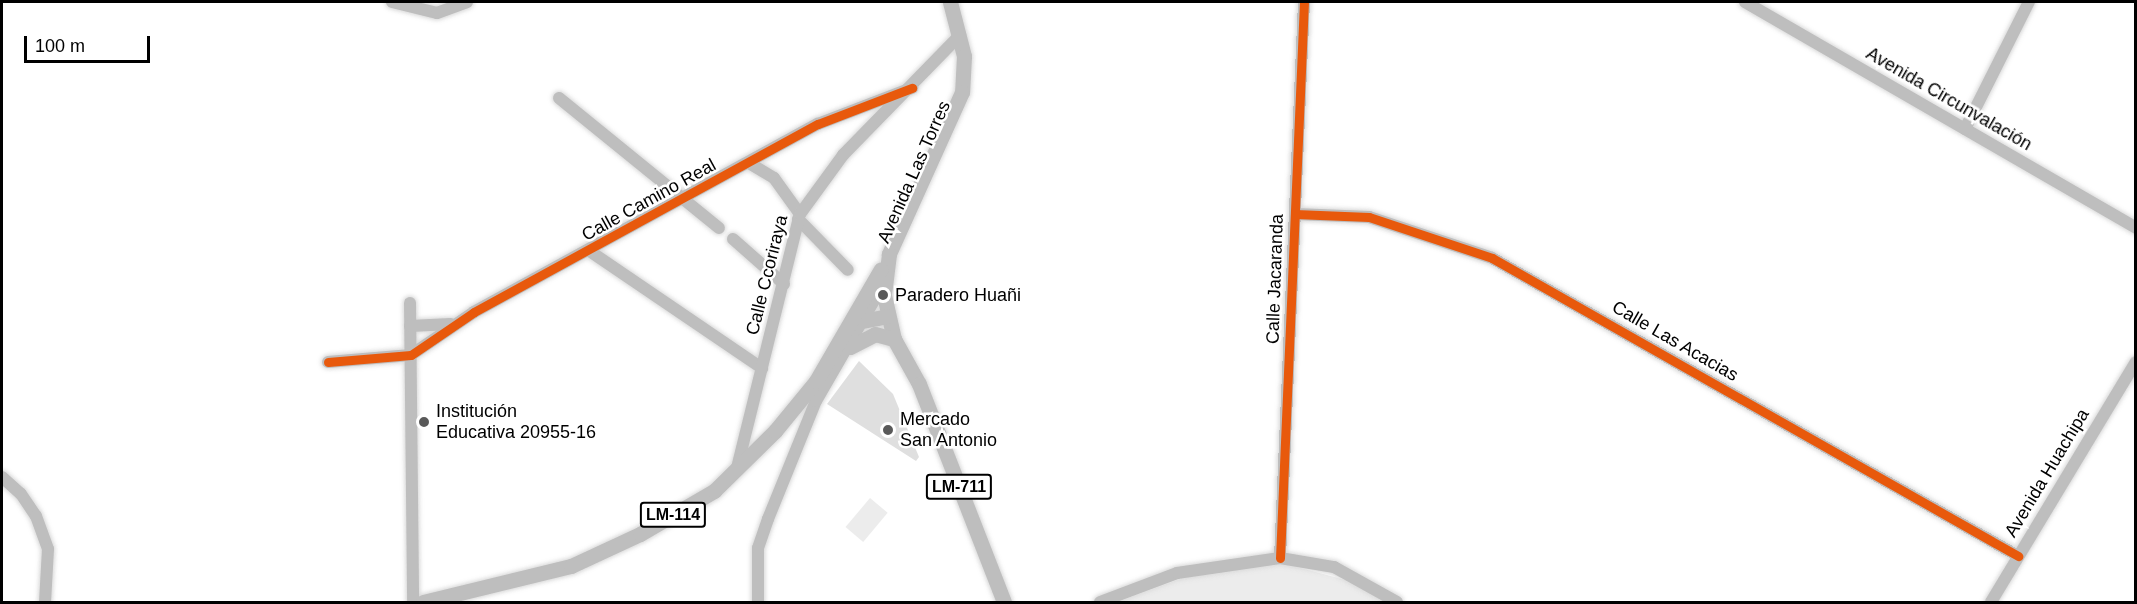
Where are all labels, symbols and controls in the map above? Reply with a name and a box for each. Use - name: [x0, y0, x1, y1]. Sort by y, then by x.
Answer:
- scale bar: [27, 24, 153, 62]
- text: 100 m: [35, 36, 85, 56]
- street label: Avenida Circunvalación: [1862, 43, 2036, 155]
- street label: Avenida Las Torres: [873, 97, 955, 247]
- street label: Calle Camino Real: [578, 154, 720, 246]
- street label: Calle Ccoriraya: [742, 213, 792, 337]
- street label: Calle Jacaranda: [1262, 214, 1288, 344]
- place label: Paradero Huañi: [895, 284, 1021, 306]
- marker: Paradero Huañi: [876, 288, 890, 302]
- street label: Calle Las Acacias: [1608, 296, 1742, 386]
- place label: Institución Educativa 20955-16: [436, 401, 596, 444]
- street label: Avenida Huachipa: [2000, 405, 2094, 541]
- place label: Mercado San Antonio: [900, 409, 998, 452]
- marker: Institución Educativa 20955-16: [417, 415, 431, 429]
- marker: Mercado San Antonio: [881, 423, 895, 437]
- road number: LM-711: [924, 474, 994, 500]
- road number: LM-114: [638, 502, 708, 528]

